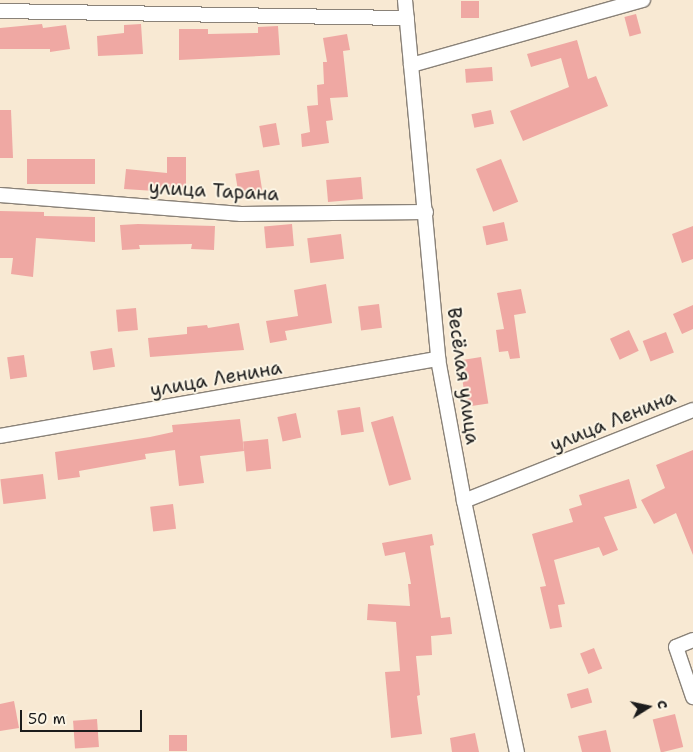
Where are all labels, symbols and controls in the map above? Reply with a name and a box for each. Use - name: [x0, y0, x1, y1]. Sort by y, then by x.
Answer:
- street label: улица Тарана: [148, 176, 280, 206]
- street label: Весёлая улица: [442, 306, 484, 446]
- street label: улица Ленина: [148, 356, 284, 402]
- street label: улица Ленина: [547, 385, 679, 457]
- north arrow: [623, 682, 673, 732]
- text: С: [653, 699, 672, 710]
- scale bar: [22, 700, 145, 732]
- text: 50 m: [28, 709, 66, 729]

